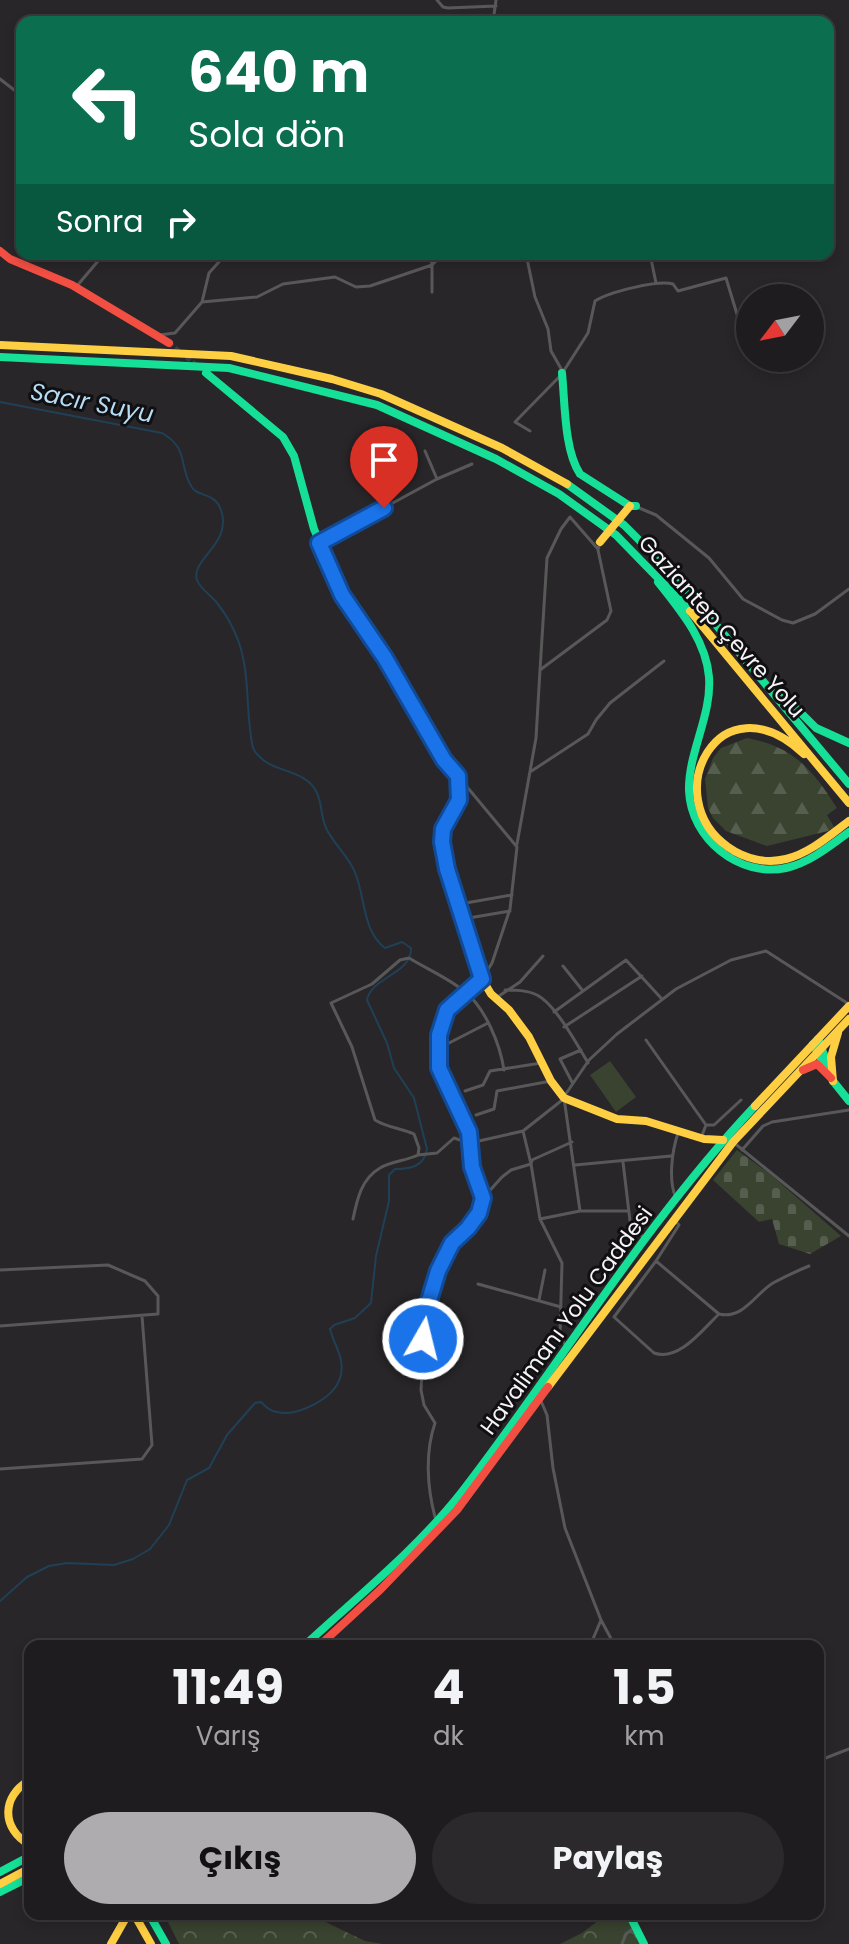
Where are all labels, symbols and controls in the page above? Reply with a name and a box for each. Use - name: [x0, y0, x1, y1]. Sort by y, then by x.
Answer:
- text: 640 m: [188, 33, 369, 112]
- icon: left: [56, 48, 160, 152]
- text: Sola dön: [188, 109, 345, 160]
- text: Sonra: [56, 200, 143, 243]
- icon: right: [159, 200, 203, 244]
- north arrow: [736, 284, 824, 372]
- map controls: [736, 284, 824, 372]
- water label: Sacır Suyu: [28, 374, 157, 431]
- pin: [350, 426, 418, 508]
- icon: arrive: [362, 438, 406, 482]
- street label: Gaziantep Çevre Yolu: [631, 528, 812, 724]
- street label: Havalimanı Yolu Caddesi: [473, 1200, 660, 1441]
- position arrow: [381, 1297, 465, 1381]
- text: 11:49: [172, 1654, 284, 1721]
- text: 4: [432, 1654, 465, 1721]
- text: 1.5: [613, 1654, 676, 1721]
- text: Varış: [196, 1718, 261, 1754]
- text: dk: [433, 1718, 464, 1754]
- text: km: [624, 1718, 664, 1754]
- button: Çıkış: [64, 1812, 416, 1904]
- button: Paylaş: [432, 1812, 784, 1904]

